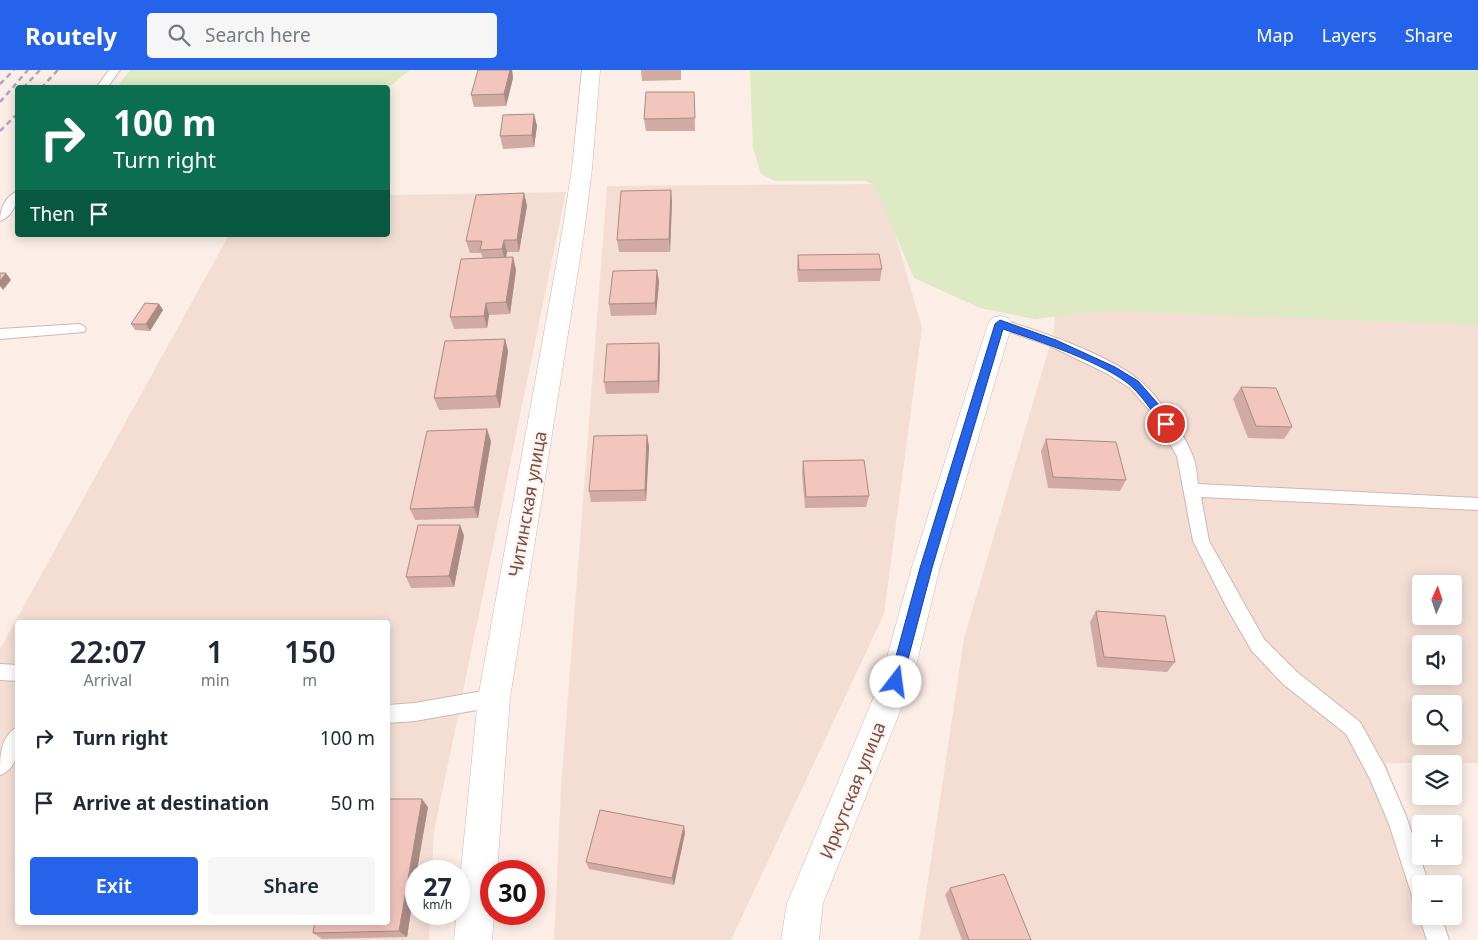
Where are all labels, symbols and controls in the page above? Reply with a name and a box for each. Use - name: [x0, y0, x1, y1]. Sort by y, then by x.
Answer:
- search box: [147, 13, 497, 58]
- text: Routely: [25, 19, 117, 52]
- icon: search: [165, 21, 193, 49]
- text: Search here: [205, 22, 311, 48]
- text: Map: [1256, 23, 1294, 47]
- text: Layers: [1322, 23, 1377, 47]
- text: Share: [1405, 23, 1453, 47]
- text: 100 m: [113, 99, 216, 146]
- icon: right: [30, 105, 95, 170]
- text: Turn right: [113, 144, 216, 174]
- icon: arrive: [85, 200, 113, 228]
- text: Then: [30, 201, 75, 227]
- pin: [1145, 403, 1187, 445]
- icon: arrive: [1152, 410, 1180, 438]
- street label: Читинская улица: [502, 429, 552, 579]
- north arrow: [1412, 575, 1462, 625]
- map controls: [1412, 575, 1462, 925]
- text: 22:07: [69, 631, 146, 672]
- text: 1: [207, 631, 224, 672]
- text: 150: [284, 631, 336, 672]
- button: sound: [1412, 635, 1462, 685]
- position arrow: [869, 655, 921, 707]
- text: Arrival: [83, 669, 132, 691]
- text: min: [201, 669, 230, 691]
- text: m: [302, 669, 317, 691]
- button: search: [1412, 695, 1462, 745]
- street label: Иркутская улица: [814, 718, 890, 862]
- icon: right: [30, 724, 58, 752]
- text: Turn right: [73, 725, 168, 751]
- text: 100 m: [320, 725, 375, 751]
- button: layers: [1412, 755, 1462, 805]
- icon: arrive: [30, 789, 58, 817]
- text: Arrive at destination: [73, 790, 269, 816]
- text: 50 m: [331, 790, 375, 816]
- button: +: [1412, 815, 1462, 865]
- button: Exit: [30, 857, 198, 915]
- button: Share: [208, 857, 375, 915]
- speed limit sign: 30: [480, 860, 545, 925]
- text: 27: [423, 869, 452, 903]
- button: −: [1412, 875, 1462, 925]
- text: km/h: [423, 896, 452, 913]

